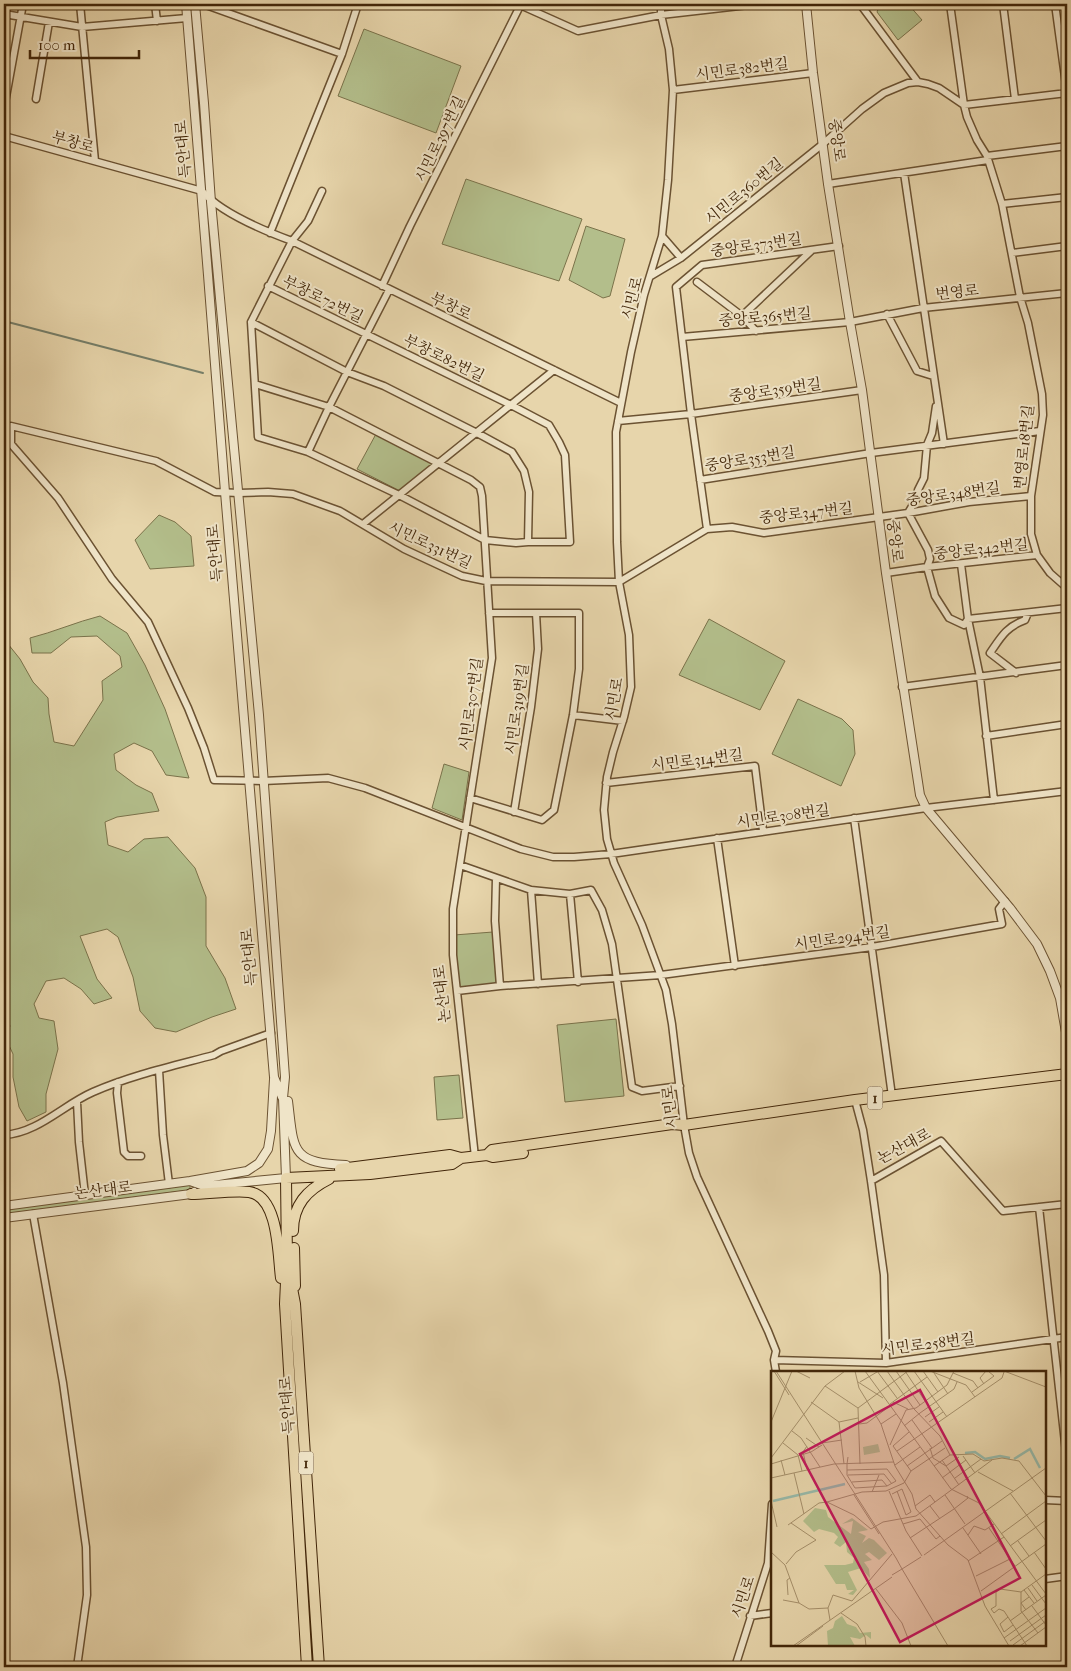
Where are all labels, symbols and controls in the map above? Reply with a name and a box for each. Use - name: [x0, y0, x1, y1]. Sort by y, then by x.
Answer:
- scale bar: [30, 28, 139, 60]
- text: 100 m: [38, 36, 76, 54]
- street label: 시민로382번길: [694, 54, 790, 84]
- street label: 시민로397번길: [411, 93, 469, 185]
- street label: 중앙로: [825, 117, 849, 163]
- street label: 득안대로: [171, 119, 194, 179]
- street label: 부창로: [50, 127, 97, 157]
- street label: 시민로360번길: [701, 154, 787, 228]
- street label: 중앙로373번길: [709, 230, 803, 260]
- street label: 부창로72번길: [280, 272, 366, 326]
- street label: 시민로: [618, 274, 646, 321]
- street label: 번영로: [934, 281, 980, 303]
- street label: 부창로: [428, 288, 475, 324]
- street label: 중앙로365번길: [718, 304, 812, 330]
- street label: 부창로82번길: [401, 331, 487, 385]
- street label: 중앙로359번길: [728, 375, 822, 405]
- street label: 번영로18번길: [1011, 404, 1037, 490]
- street label: 중앙로353번길: [704, 443, 796, 475]
- street label: 중앙로348번길: [905, 478, 1001, 510]
- street label: 중앙로347번길: [758, 499, 854, 527]
- street label: 시민로331번길: [385, 518, 475, 572]
- street label: 중앙로: [883, 518, 907, 564]
- street label: 득안대로: [203, 523, 226, 583]
- street label: 중앙로342번길: [933, 535, 1029, 563]
- street label: 시민로307번길: [456, 656, 486, 752]
- street label: 시민로319번길: [502, 662, 532, 756]
- street label: 시민로: [601, 676, 627, 722]
- street label: 시민로314번길: [650, 745, 744, 775]
- street label: 시민로308번길: [735, 801, 831, 831]
- street label: 시민로294번길: [793, 922, 891, 954]
- street label: 득안대로: [237, 927, 260, 987]
- street label: 논산대로: [430, 964, 454, 1024]
- street label: 시민로: [658, 1084, 682, 1130]
- road number: 1: [868, 1086, 882, 1110]
- street label: 논산대로: [874, 1124, 934, 1168]
- street label: 논산대로: [73, 1177, 133, 1202]
- street label: 시민로258번길: [880, 1329, 976, 1359]
- inset map: [771, 1371, 1046, 1646]
- street label: 득안대로: [276, 1375, 298, 1435]
- road number: 1: [298, 1452, 314, 1475]
- street label: 시민로: [727, 1573, 759, 1620]

